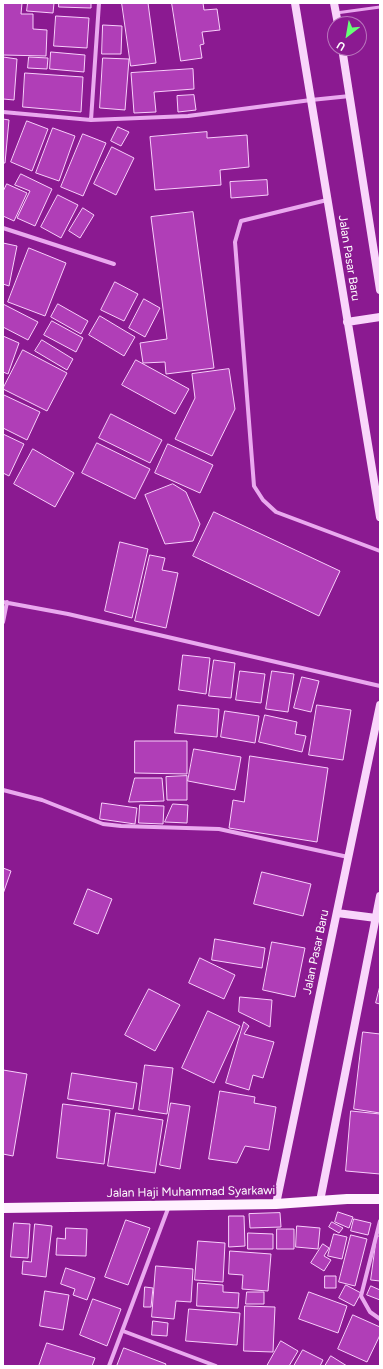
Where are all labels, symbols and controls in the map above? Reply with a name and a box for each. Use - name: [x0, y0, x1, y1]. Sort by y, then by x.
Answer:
- north arrow: [327, 16, 367, 56]
- text: U: [334, 38, 348, 53]
- street label: Jalan Pasar Baru: [335, 214, 363, 302]
- street label: Jalan Pasar Baru: [300, 908, 332, 996]
- street label: Jalan Haji Muhammad Syarkawi: [107, 1183, 275, 1201]

